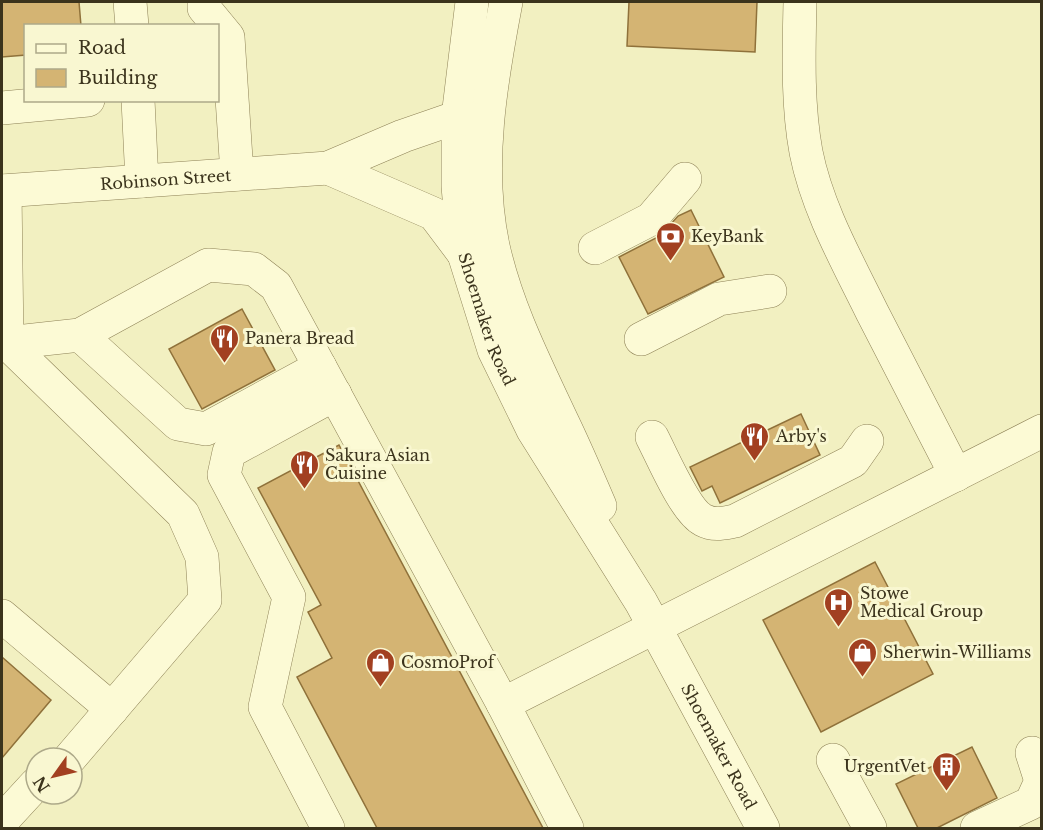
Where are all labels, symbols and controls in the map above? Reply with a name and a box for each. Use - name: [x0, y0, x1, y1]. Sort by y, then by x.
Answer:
- legend: [24, 24, 219, 102]
- text: Road: [78, 37, 126, 59]
- text: Building: [78, 67, 157, 89]
- street label: Robinson Street: [99, 165, 232, 194]
- bank icon: KeyBank: [654, 220, 686, 262]
- place label: KeyBank: [691, 226, 764, 246]
- street label: Shoemaker Road: [454, 250, 520, 389]
- restaurant icon: Panera Bread: [208, 322, 240, 364]
- place label: Panera Bread: [245, 328, 355, 348]
- restaurant icon: Arby's: [739, 420, 771, 462]
- place label: Arby's: [775, 426, 827, 446]
- place label: Sakura Asian Cuisine: [325, 445, 430, 483]
- restaurant icon: Sakura Asian Cuisine: [288, 448, 320, 490]
- place label: Stowe Medical Group: [860, 583, 983, 621]
- hospital icon: Stowe Medical Group: [823, 586, 855, 628]
- shop icon: Sherwin-Williams: [846, 636, 878, 678]
- place label: Sherwin-Williams: [883, 642, 1031, 662]
- shop icon: CosmoProf: [364, 646, 396, 688]
- place label: CosmoProf: [401, 652, 497, 672]
- street label: Shoemaker Road: [677, 680, 761, 813]
- north arrow: [24, 746, 84, 806]
- building icon: UrgentVet: [931, 750, 963, 792]
- place label: UrgentVet: [844, 756, 926, 776]
- text: N: [29, 773, 54, 796]

